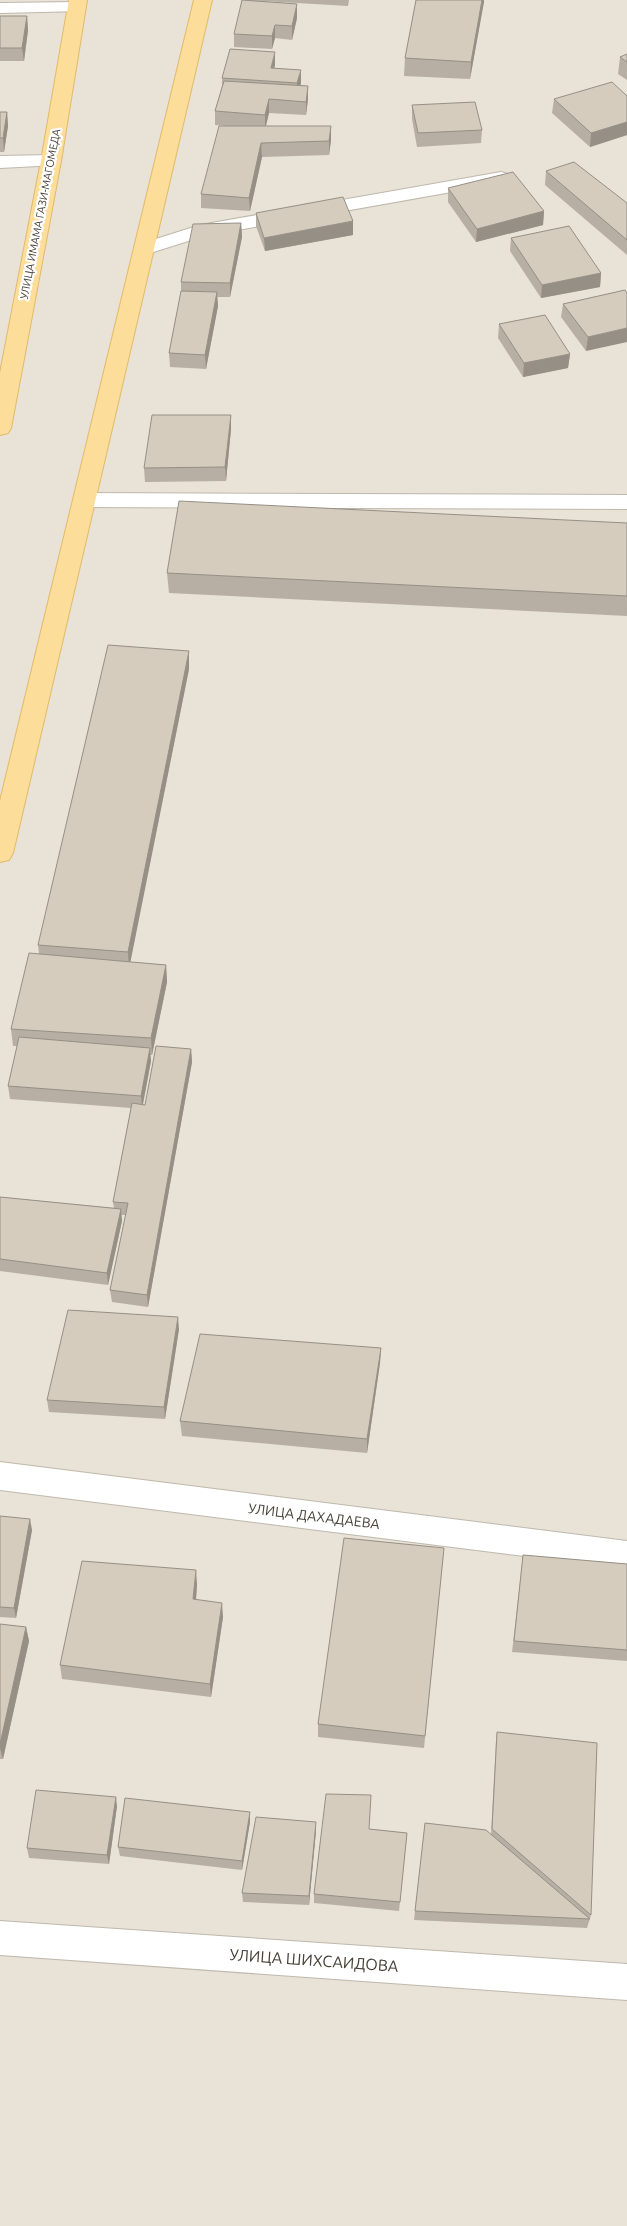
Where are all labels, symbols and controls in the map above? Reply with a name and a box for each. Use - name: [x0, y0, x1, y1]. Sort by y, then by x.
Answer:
- street label: УЛИЦА ИМАМА ГАЗИ-МАГОМЕДА: [18, 127, 63, 300]
- street label: УЛИЦА ДАХАДАЕВА: [247, 1500, 381, 1532]
- street label: УЛИЦА ШИХСАИДОВА: [229, 1945, 400, 1975]

